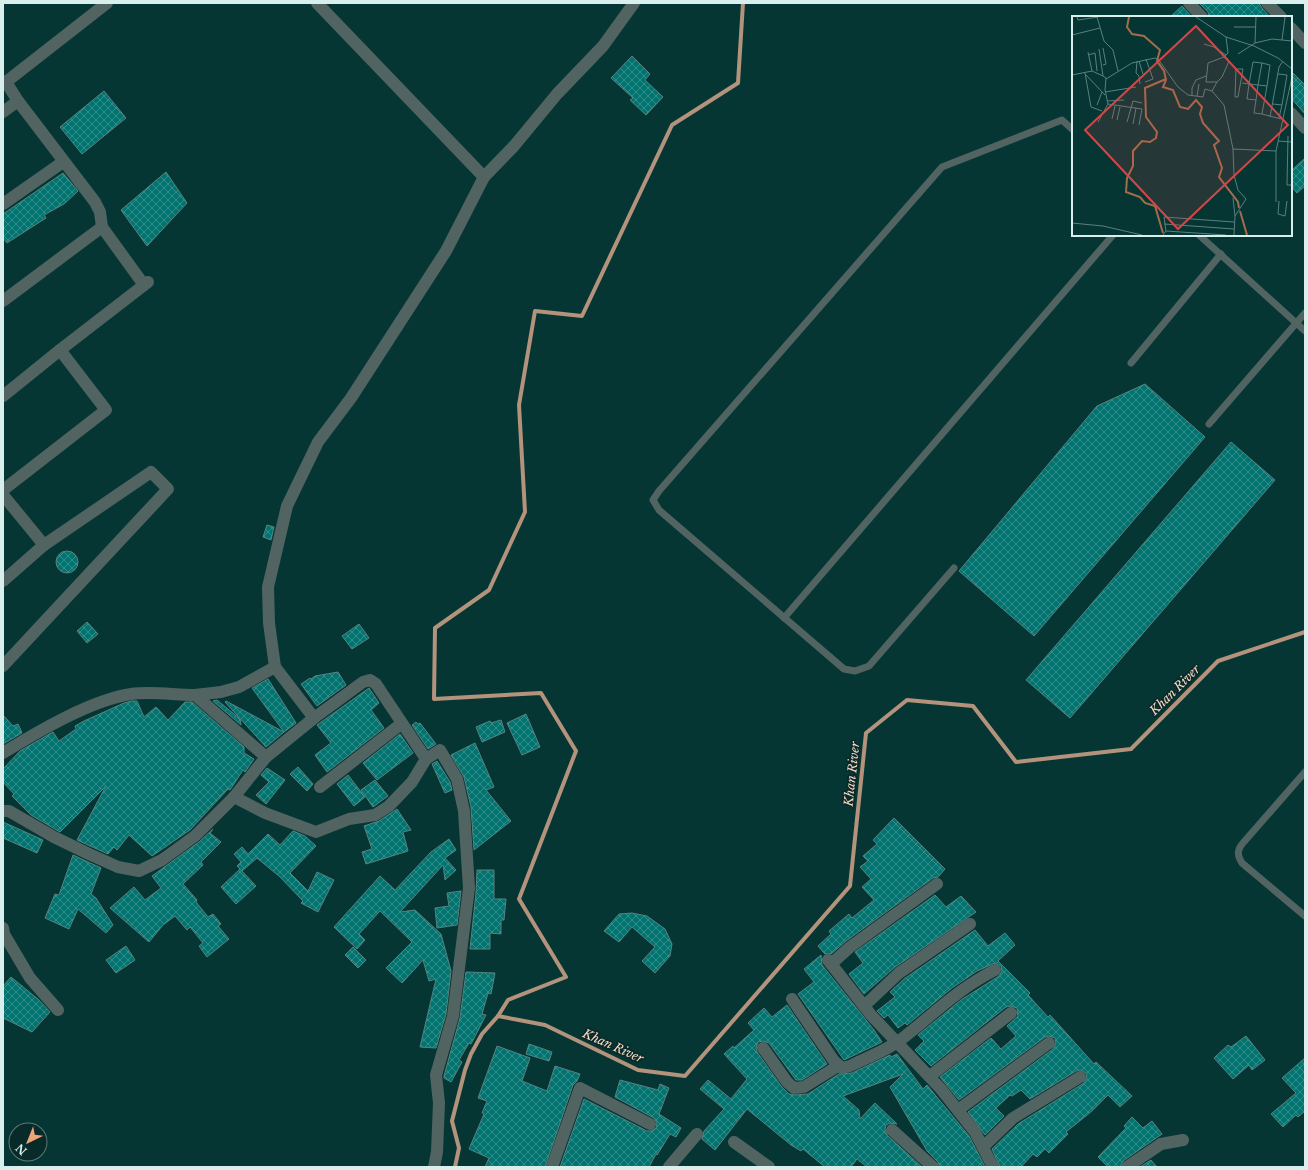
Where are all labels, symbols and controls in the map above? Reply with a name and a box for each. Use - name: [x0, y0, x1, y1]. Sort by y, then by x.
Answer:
- inset map: [1072, 16, 1292, 236]
- water label: Khan River: [1146, 661, 1203, 719]
- water label: Khan River: [841, 740, 862, 808]
- water label: Khan River: [580, 1025, 646, 1066]
- north arrow: [8, 1122, 48, 1162]
- text: N: [12, 1140, 30, 1158]

